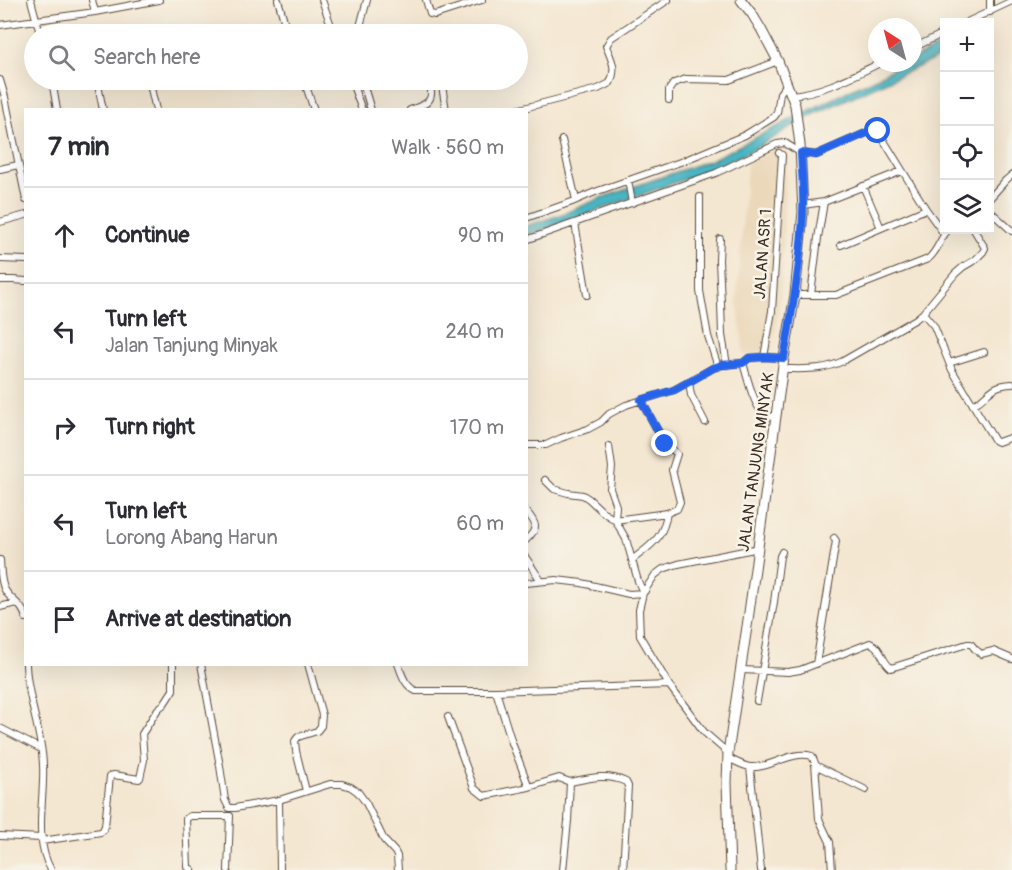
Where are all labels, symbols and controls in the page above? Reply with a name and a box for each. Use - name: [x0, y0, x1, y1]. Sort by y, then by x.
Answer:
- north arrow: [868, 18, 922, 72]
- map controls: [940, 18, 994, 234]
- button: +: [940, 18, 994, 72]
- search box: [24, 24, 528, 90]
- icon: search: [45, 41, 78, 74]
- text: Search here: [93, 43, 200, 71]
- button: −: [940, 72, 994, 126]
- route start: [864, 117, 890, 143]
- button: locate: [940, 126, 994, 180]
- text: 7 min: [48, 131, 110, 163]
- text: Walk · 560 m: [391, 135, 504, 160]
- button: layers: [940, 180, 994, 234]
- street label: JALAN ASR 1: [750, 208, 776, 300]
- icon: ahead: [48, 219, 81, 252]
- text: Continue: [105, 221, 189, 249]
- text: 90 m: [458, 223, 504, 248]
- text: Turn left: [105, 305, 187, 333]
- icon: left: [48, 315, 81, 348]
- text: 240 m: [445, 319, 504, 344]
- text: Jalan Tanjung Minyak: [105, 333, 278, 358]
- street label: JALAN TANJUNG MINYAK: [734, 371, 779, 553]
- icon: right: [48, 411, 81, 444]
- text: Turn right: [105, 413, 195, 441]
- text: 170 m: [450, 415, 504, 440]
- route end: [651, 430, 677, 456]
- text: Turn left: [105, 497, 187, 525]
- icon: left: [48, 507, 81, 540]
- text: 60 m: [457, 511, 504, 536]
- text: Lorong Abang Harun: [105, 525, 278, 550]
- icon: arrive: [48, 603, 81, 636]
- text: Arrive at destination: [105, 605, 291, 633]

